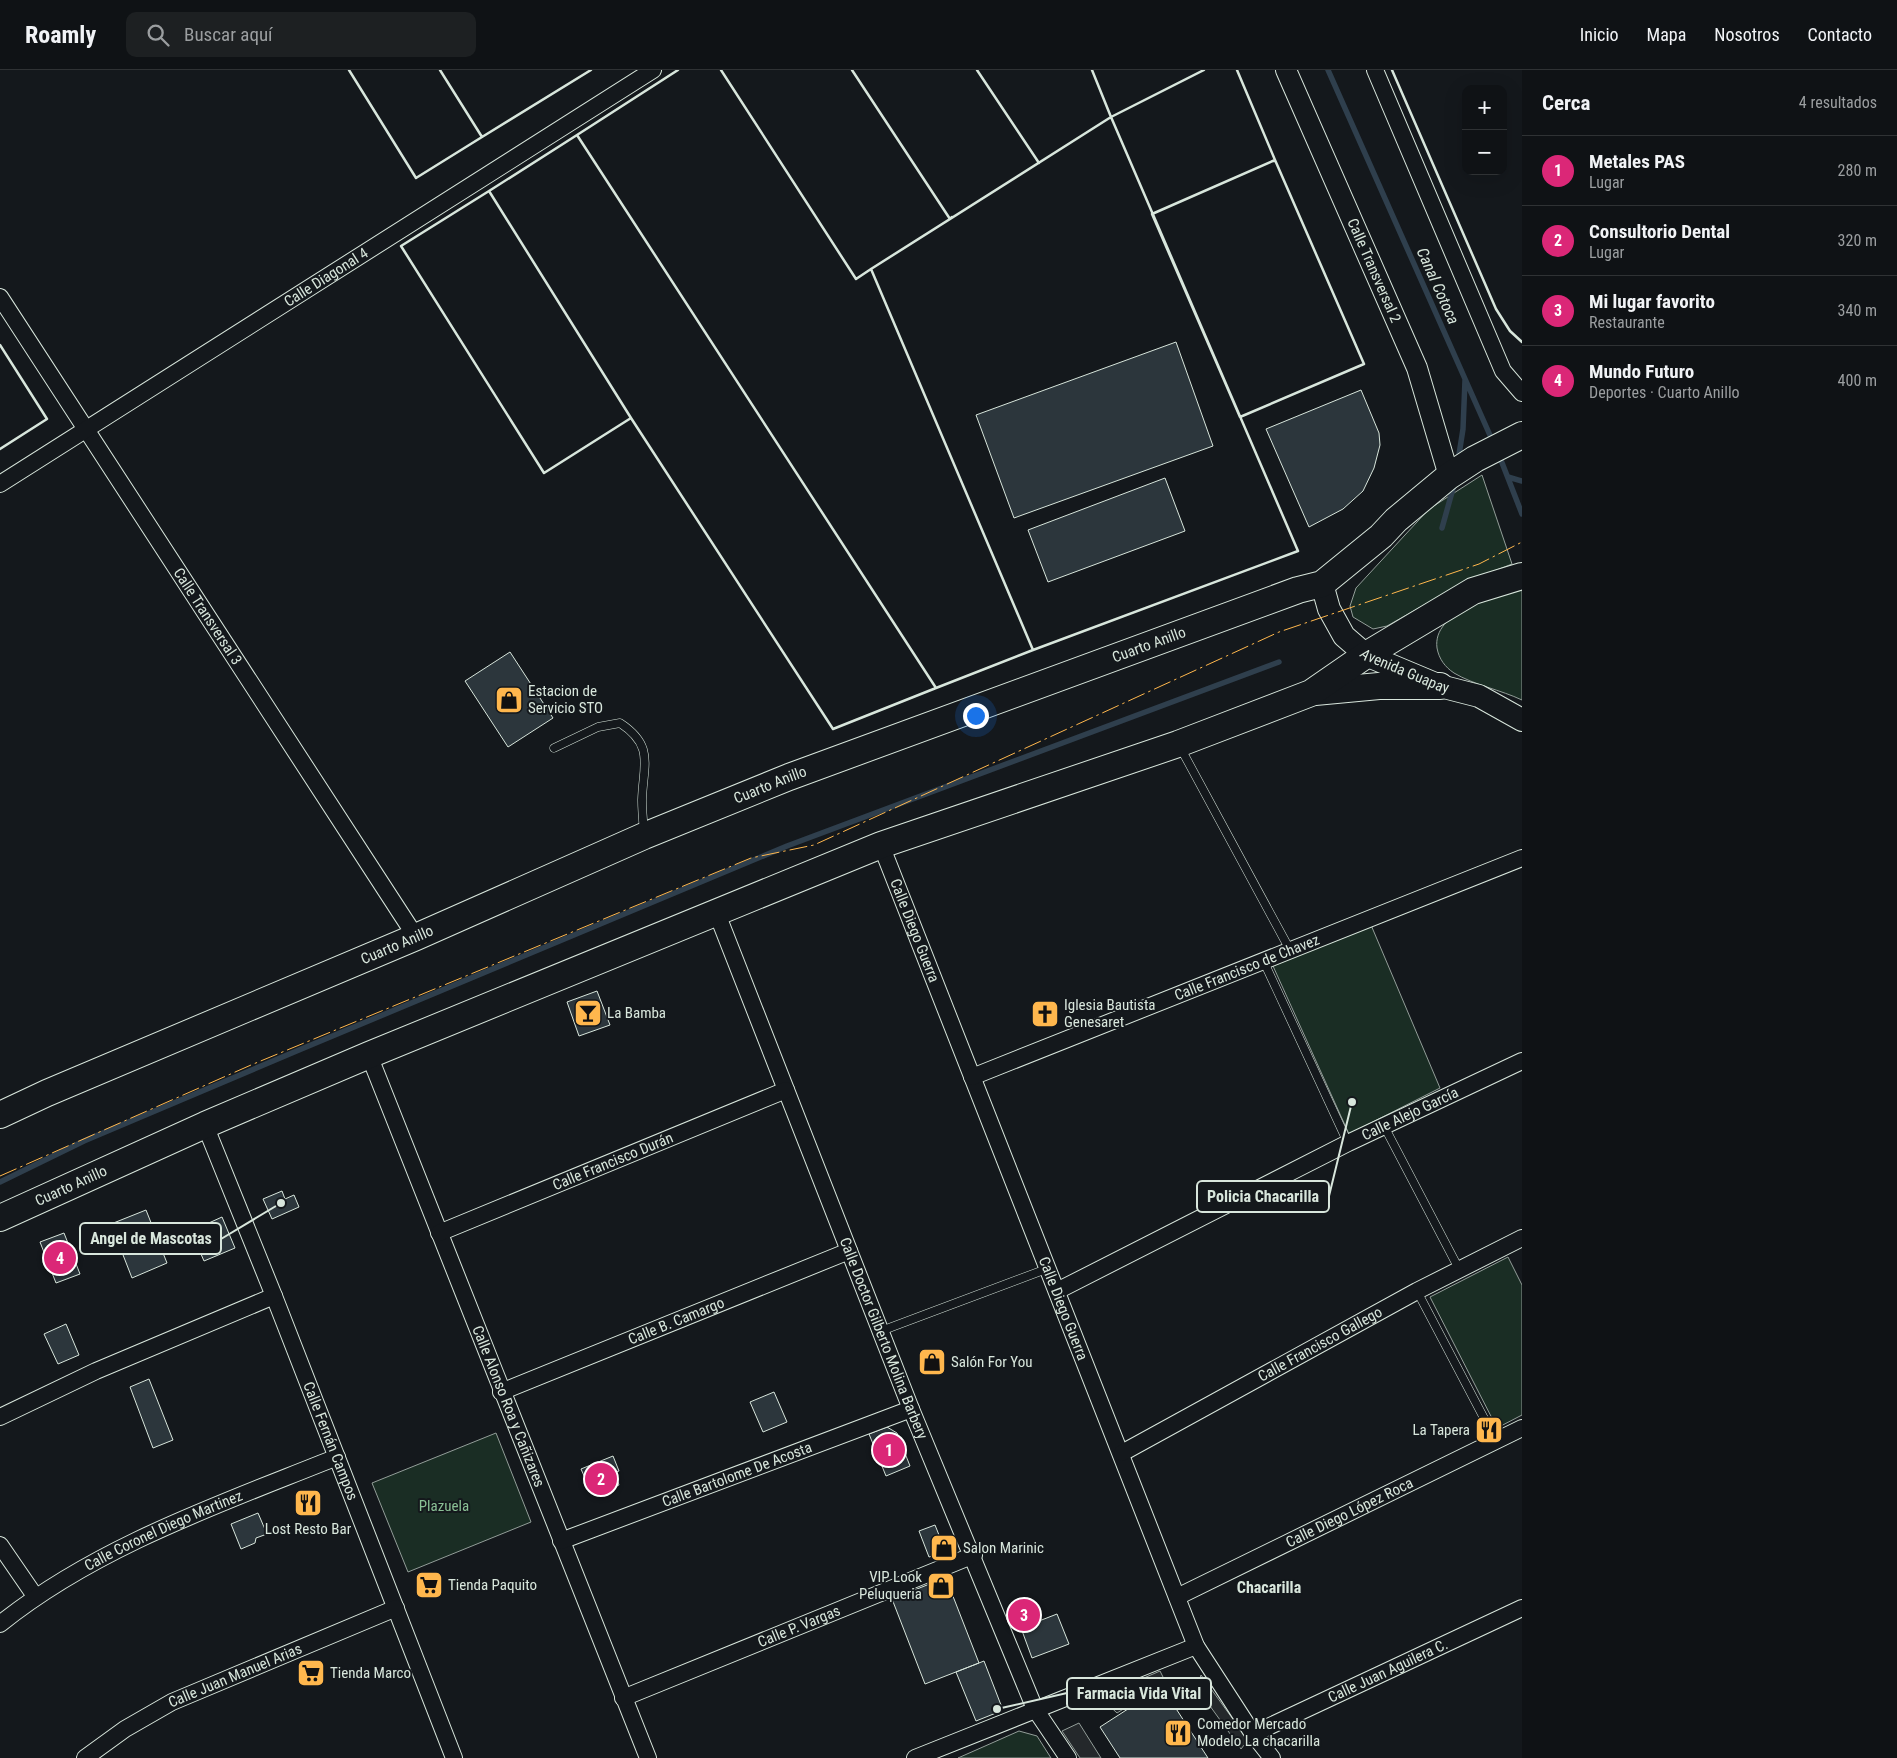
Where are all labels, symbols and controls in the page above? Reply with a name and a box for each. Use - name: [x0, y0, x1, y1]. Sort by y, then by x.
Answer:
- search box: [126, 12, 476, 57]
- text: Roamly: [25, 21, 96, 49]
- icon: search: [144, 21, 172, 49]
- text: Buscar aquí: [184, 23, 273, 46]
- text: Inicio: [1580, 24, 1619, 45]
- text: Mapa: [1647, 24, 1686, 45]
- text: Nosotros: [1714, 24, 1780, 45]
- text: Contacto: [1808, 24, 1872, 45]
- map controls: [1462, 85, 1507, 175]
- button: +: [1462, 85, 1507, 130]
- text: Cerca: [1542, 91, 1590, 115]
- text: 4 resultados: [1799, 93, 1877, 112]
- button: −: [1462, 130, 1507, 175]
- text: Metales PAS: [1589, 150, 1685, 173]
- text: 1: [1554, 161, 1562, 180]
- text: 280 m: [1838, 161, 1877, 180]
- text: Lugar: [1589, 173, 1624, 192]
- street label: Calle Transversal 2: [1343, 216, 1405, 325]
- text: Consultorio Dental: [1589, 220, 1730, 243]
- text: 2: [1554, 231, 1562, 250]
- text: 320 m: [1838, 231, 1877, 250]
- text: Lugar: [1589, 243, 1624, 262]
- street label: Calle Diagonal 4: [281, 244, 371, 311]
- water label: Canal Cotoca: [1413, 245, 1463, 327]
- text: Mi lugar favorito: [1589, 290, 1715, 313]
- text: 3: [1554, 301, 1562, 320]
- text: 340 m: [1838, 301, 1877, 320]
- text: Restaurante: [1589, 313, 1665, 332]
- text: Mundo Futuro: [1589, 360, 1694, 383]
- text: 4: [1554, 371, 1562, 390]
- text: 400 m: [1838, 371, 1877, 390]
- text: Deportes · Cuarto Anillo: [1589, 383, 1740, 402]
- street label: Calle Transversal 3: [170, 565, 246, 668]
- street label: Cuarto Anillo: [1110, 623, 1188, 666]
- street label: Avenida Guapay: [1356, 645, 1451, 697]
- place label: Estacion de Servicio STO: [528, 682, 603, 717]
- shop icon: Estacion de Servicio STO: [494, 685, 524, 715]
- your location: [963, 703, 989, 729]
- street label: Cuarto Anillo: [731, 762, 809, 808]
- street label: Calle Diego Guerra: [886, 876, 943, 985]
- street label: Cuarto Anillo: [358, 921, 436, 968]
- street label: Calle Francisco de Chavez: [1172, 931, 1322, 1004]
- place label: Iglesia Bautista Genesaret: [1064, 996, 1156, 1031]
- bar icon: La Bamba: [573, 998, 603, 1028]
- church icon: Iglesia Bautista Genesaret: [1030, 999, 1060, 1029]
- place label: La Bamba: [607, 1004, 666, 1022]
- street label: Calle Alejo García: [1359, 1083, 1461, 1144]
- street label: Calle Francisco Durán: [550, 1129, 676, 1194]
- street label: Cuarto Anillo: [32, 1162, 110, 1210]
- callout: Policia Chacarilla: [1197, 1181, 1329, 1212]
- text: Policia Chacarilla: [1207, 1187, 1319, 1206]
- callout: Angel de Mascotas: [80, 1223, 221, 1254]
- text: Angel de Mascotas: [90, 1229, 212, 1248]
- street label: Calle Doctor Gilberto Molina Barbery: [836, 1235, 932, 1442]
- pin: 4: [44, 1239, 76, 1277]
- street label: Calle Diego Guerra: [1035, 1254, 1092, 1363]
- street label: Calle B. Camargo: [625, 1293, 727, 1349]
- street label: Calle Francisco Gallego: [1255, 1303, 1385, 1386]
- street label: Calle Alonso Roa y Cañizares: [468, 1323, 549, 1490]
- shop icon: Salón For You: [917, 1347, 947, 1377]
- place label: Salón For You: [951, 1353, 1032, 1371]
- street label: Calle Fernán Campos: [299, 1379, 362, 1503]
- restaurant icon: La Tapera: [1474, 1415, 1504, 1445]
- place label: La Tapera: [1412, 1421, 1470, 1439]
- pin: 1: [873, 1431, 905, 1469]
- street label: Calle Bartolome De Acosta: [659, 1438, 814, 1511]
- pin: 2: [585, 1460, 617, 1498]
- street label: Calle Diego López Roca: [1283, 1474, 1416, 1551]
- street label: Calle Coronel Diego Martinez: [81, 1486, 245, 1575]
- restaurant icon: Lost Resto Bar: [293, 1488, 323, 1518]
- park label: Plazuela: [419, 1497, 469, 1515]
- place label: Lost Resto Bar: [265, 1520, 352, 1538]
- shop icon: Salon Marinic: [929, 1533, 959, 1563]
- place label: Salon Marinic: [963, 1539, 1044, 1557]
- place label: VIP Look Peluqueria: [859, 1568, 922, 1603]
- supermarket icon: Tienda Paquito: [414, 1570, 444, 1600]
- shop icon: VIP Look Peluqueria: [926, 1571, 956, 1601]
- place label: Tienda Paquito: [448, 1576, 537, 1594]
- district label: Chacarilla: [1237, 1578, 1302, 1597]
- pin: 3: [1008, 1596, 1040, 1634]
- street label: Calle P. Vargas: [755, 1601, 843, 1651]
- street label: Calle Juan Aguilera C.: [1325, 1635, 1451, 1707]
- street label: Calle Juan Manuel Arias: [166, 1639, 305, 1712]
- supermarket icon: Tienda Marco: [296, 1658, 326, 1688]
- place label: Tienda Marco: [330, 1664, 411, 1682]
- callout: Farmacia Vida Vital: [1067, 1678, 1211, 1709]
- text: Farmacia Vida Vital: [1077, 1684, 1201, 1703]
- place label: Comedor Mercado Modelo La chacarilla: [1197, 1715, 1320, 1750]
- restaurant icon: Comedor Mercado Modelo La chacarilla: [1163, 1718, 1193, 1748]

